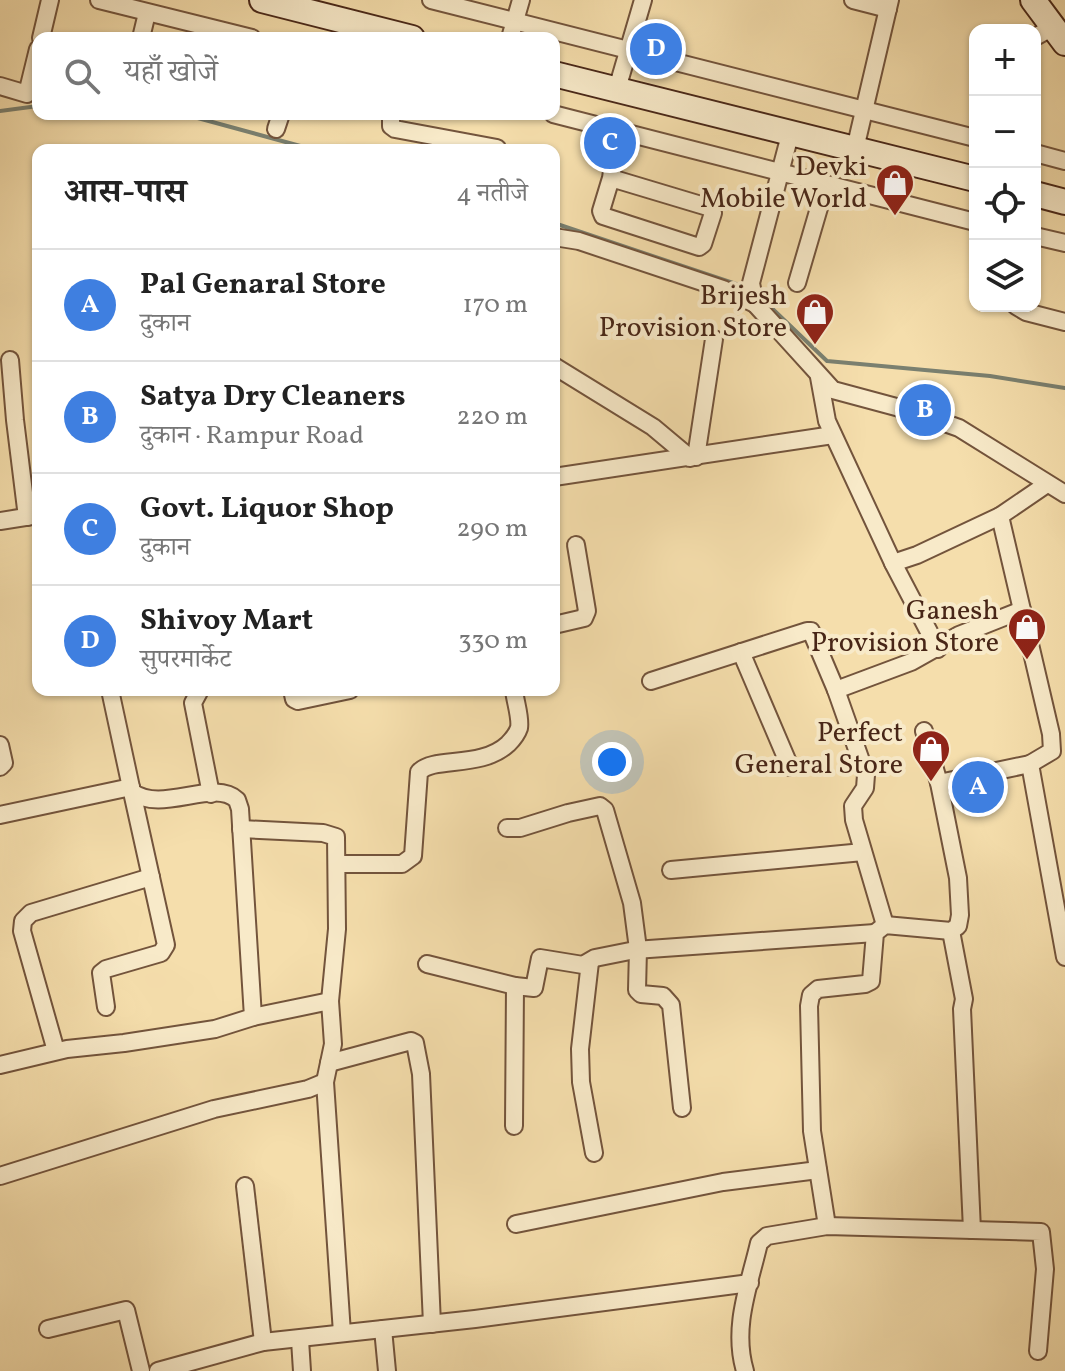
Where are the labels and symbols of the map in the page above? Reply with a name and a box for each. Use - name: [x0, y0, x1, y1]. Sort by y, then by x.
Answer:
- pin: D: [630, 19, 682, 79]
- pin: C: [584, 113, 636, 173]
- place label: Devki Mobile World: [700, 148, 867, 219]
- shop icon: Devki Mobile World: [874, 162, 916, 217]
- place label: Brijesh Provision Store: [599, 277, 787, 348]
- shop icon: Brijesh Provision Store: [794, 291, 836, 346]
- pin: B: [899, 380, 951, 440]
- place label: Ganesh Provision Store: [811, 592, 999, 663]
- shop icon: Ganesh Provision Store: [1006, 606, 1048, 661]
- place label: Perfect General Store: [735, 714, 903, 785]
- shop icon: Perfect General Store: [910, 728, 952, 783]
- your location: [592, 742, 632, 782]
- pin: A: [952, 757, 1004, 817]

